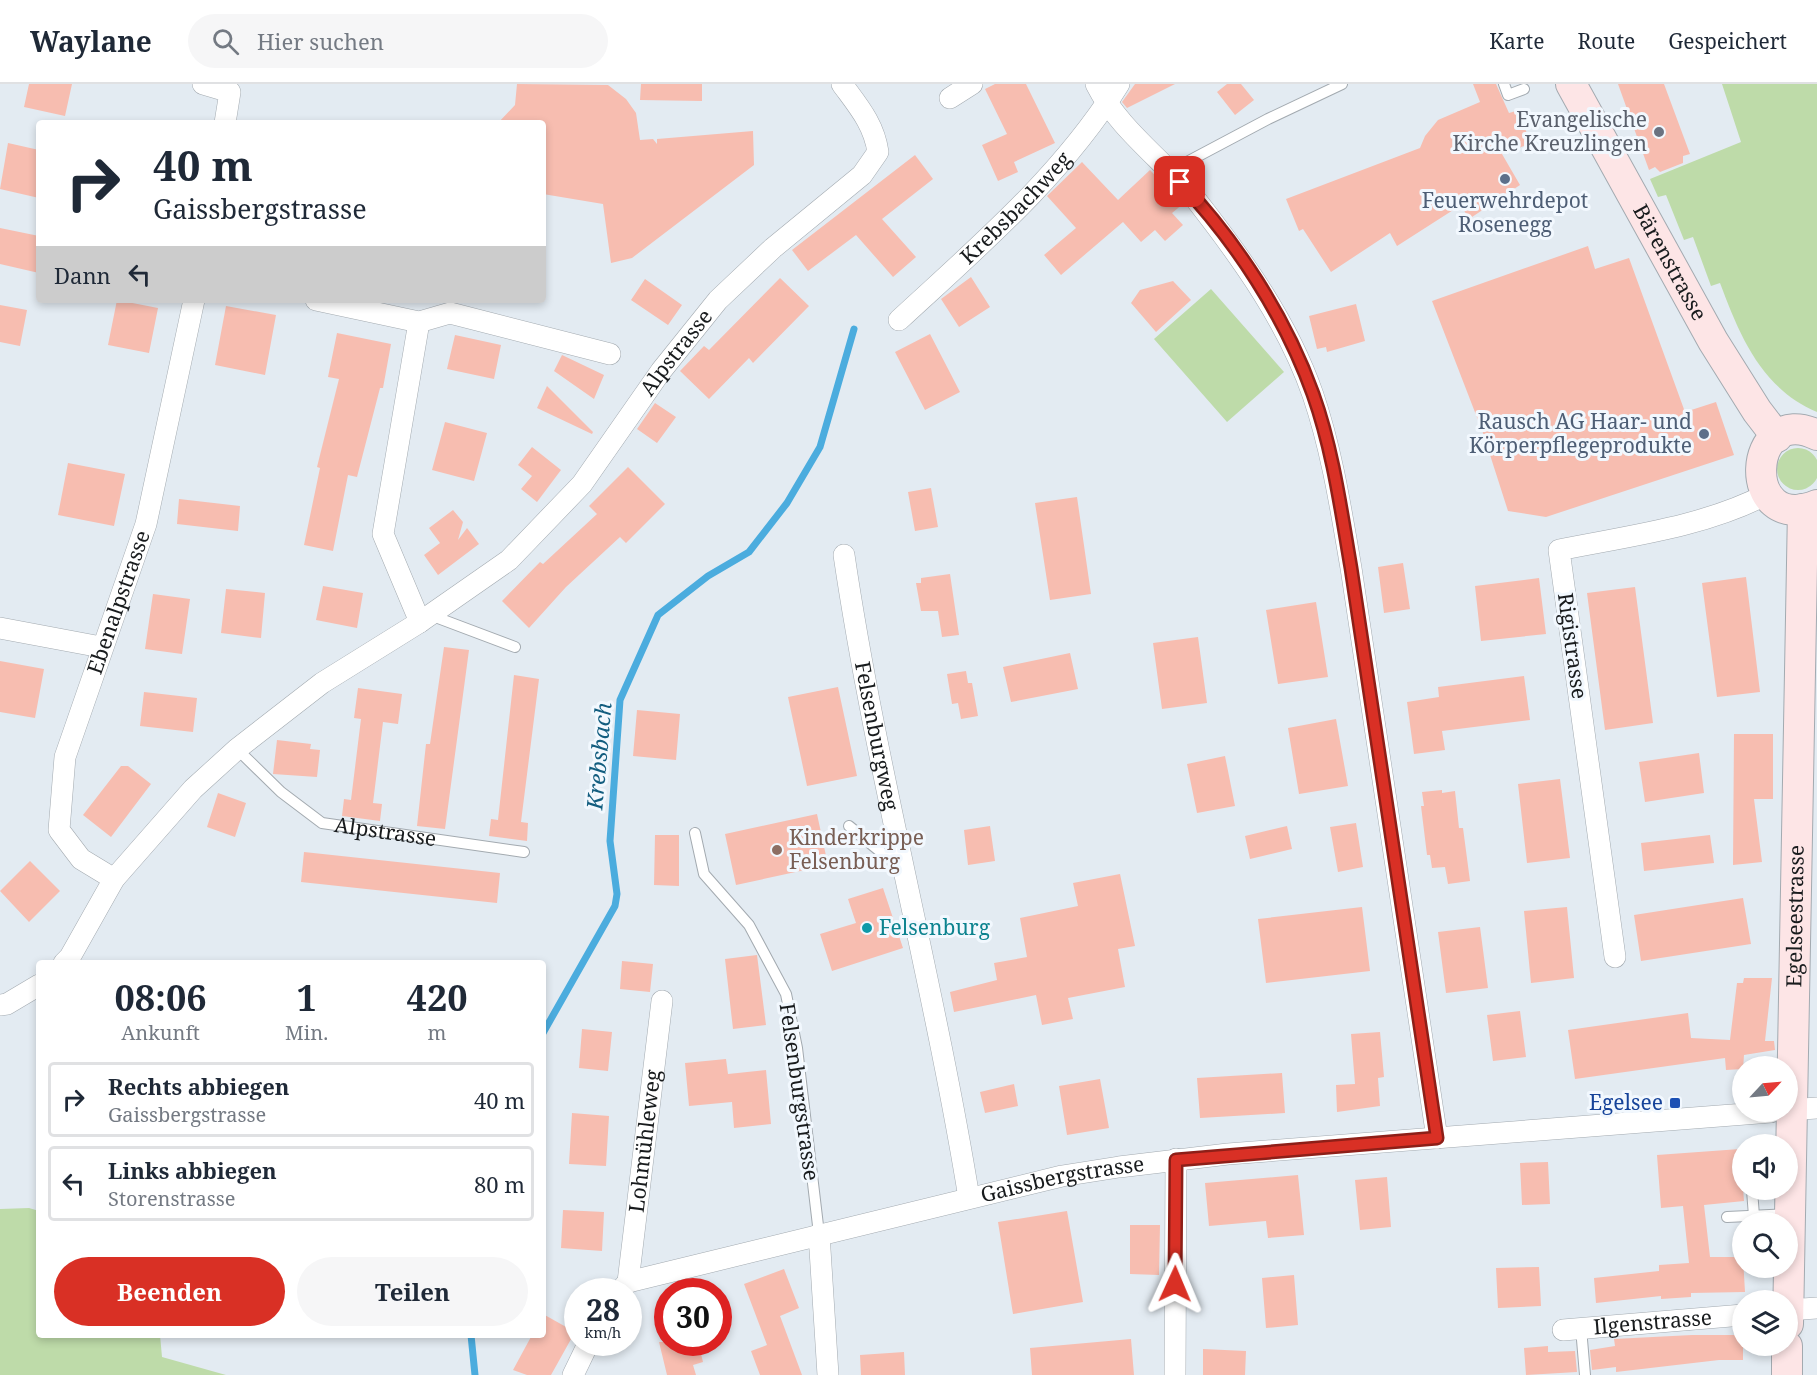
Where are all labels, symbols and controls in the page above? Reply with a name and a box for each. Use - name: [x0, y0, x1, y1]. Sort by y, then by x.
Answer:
- search box: [188, 14, 608, 68]
- text: Waylane: [30, 22, 152, 60]
- icon: search: [209, 25, 242, 58]
- text: Hier suchen: [257, 26, 384, 56]
- text: Karte: [1489, 27, 1544, 55]
- text: Route: [1577, 27, 1635, 55]
- text: Gespeichert: [1668, 27, 1787, 55]
- place label: Evangelische Kirche Kreuzlingen: [1453, 105, 1647, 157]
- marker: Evangelische Kirche Kreuzlingen: [1652, 125, 1666, 139]
- text: 40 m: [153, 136, 253, 193]
- icon: right: [54, 144, 132, 222]
- street label: Krebsbachweg: [954, 145, 1077, 270]
- pin: [1154, 156, 1205, 207]
- icon: arrive: [1163, 165, 1196, 198]
- marker: Feuerwehrdepot Rosenegg: [1498, 172, 1512, 186]
- place label: Feuerwehrdepot Rosenegg: [1422, 186, 1588, 238]
- text: Gaissbergstrasse: [153, 190, 367, 227]
- street label: Bärenstrasse: [1627, 199, 1714, 325]
- icon: left: [123, 258, 156, 291]
- text: Dann: [54, 260, 111, 290]
- street label: Alpstrasse: [633, 303, 718, 401]
- place label: Rausch AG Haar- und Körperpflegeprodukte: [1469, 407, 1692, 459]
- marker: Rausch AG Haar- und Körperpflegeprodukte: [1697, 427, 1711, 441]
- street label: Ebenalpstrasse: [80, 526, 156, 678]
- street label: Rigistrasse: [1552, 591, 1594, 701]
- street label: Felsenburgweg: [849, 659, 906, 814]
- water label: Krebsbach: [578, 701, 618, 812]
- street label: Alpstrasse: [333, 810, 438, 852]
- place label: Kinderkrippe Felsenburg: [789, 823, 924, 875]
- marker: Kinderkrippe Felsenburg: [770, 843, 784, 857]
- street label: Egelseestrasse: [1779, 845, 1810, 988]
- place label: Felsenburg: [879, 913, 991, 941]
- marker: Felsenburg: [860, 921, 874, 935]
- text: 08:06: [114, 973, 207, 1022]
- text: 1: [296, 973, 317, 1022]
- text: 420: [407, 973, 468, 1022]
- street label: Felsenburgstrasse: [774, 1001, 826, 1183]
- text: Ankunft: [121, 1019, 200, 1046]
- text: Min.: [285, 1019, 328, 1046]
- text: m: [428, 1019, 447, 1046]
- north arrow: [1732, 1056, 1798, 1122]
- map controls: [1732, 1056, 1798, 1356]
- street label: Lohmühleweg: [622, 1067, 667, 1214]
- text: Rechts abbiegen: [108, 1071, 289, 1101]
- icon: right: [57, 1083, 90, 1116]
- text: 40 m: [474, 1085, 525, 1115]
- place label: Egelsee: [1589, 1088, 1663, 1116]
- marker: Egelsee: [1668, 1096, 1682, 1110]
- text: Gaissbergstrasse: [108, 1101, 266, 1128]
- button: sound: [1732, 1134, 1798, 1200]
- street label: Gaissbergstrasse: [977, 1149, 1146, 1208]
- text: Links abbiegen: [108, 1155, 277, 1185]
- icon: left: [57, 1167, 90, 1200]
- text: 80 m: [474, 1169, 525, 1199]
- text: Storenstrasse: [108, 1185, 236, 1212]
- button: search: [1732, 1212, 1798, 1278]
- position arrow: [1143, 1252, 1207, 1316]
- button: Beenden: [54, 1257, 285, 1326]
- button: Teilen: [297, 1257, 528, 1326]
- speed limit sign: 30: [654, 1278, 732, 1356]
- text: 28: [586, 1289, 620, 1330]
- button: layers: [1732, 1290, 1798, 1356]
- street label: Ilgenstrasse: [1592, 1303, 1713, 1340]
- text: km/h: [585, 1322, 621, 1342]

